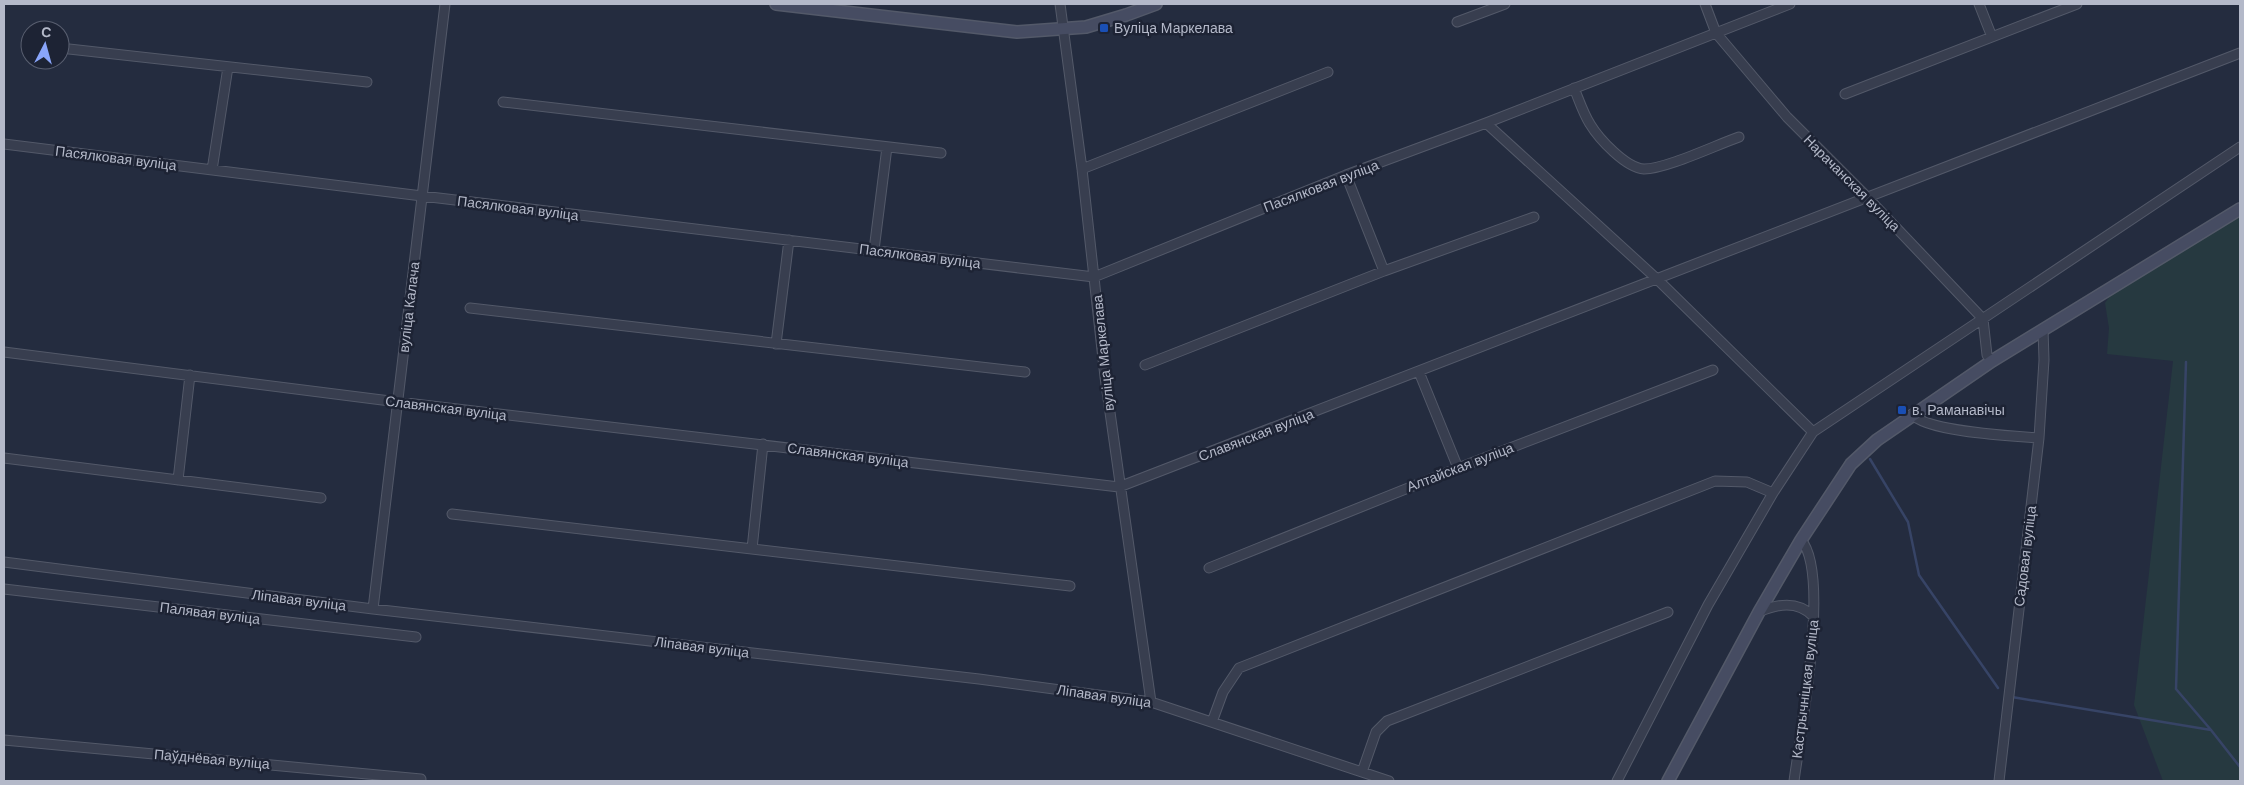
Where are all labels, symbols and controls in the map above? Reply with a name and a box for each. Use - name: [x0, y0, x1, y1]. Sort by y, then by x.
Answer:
- north arrow: [20, 20, 70, 70]
- place label: Вуліца Маркелава: [1114, 20, 1233, 36]
- marker: Вуліца Маркелава: [1098, 22, 1110, 34]
- text: С: [40, 24, 52, 41]
- street label: Нарачанская вуліца: [1801, 132, 1904, 235]
- street label: Пасялковая вуліца: [54, 143, 178, 173]
- street label: Пасялковая вуліца: [1261, 157, 1381, 215]
- street label: Пасялковая вуліца: [456, 193, 580, 223]
- street label: Пасялковая вуліца: [858, 241, 982, 271]
- street label: вуліца Калача: [395, 260, 423, 353]
- street label: вуліца Маркелава: [1089, 294, 1117, 412]
- street label: Славянская вуліца: [384, 393, 508, 423]
- place label: в. Раманавічы: [1912, 402, 2005, 418]
- marker: в. Раманавічы: [1896, 404, 1908, 416]
- street label: Славянская вуліца: [1196, 406, 1316, 464]
- street label: Алтайская вуліца: [1404, 439, 1516, 495]
- street label: Славянская вуліца: [786, 440, 910, 470]
- street label: Садовая вуліца: [2011, 504, 2039, 607]
- street label: Ліпавая вуліца: [251, 586, 347, 614]
- street label: Палявая вуліца: [159, 599, 261, 627]
- street label: Кастрычніцкая вуліца: [1789, 618, 1821, 759]
- street label: Ліпавая вуліца: [654, 633, 750, 661]
- street label: Ліпавая вуліца: [1056, 681, 1152, 711]
- street label: Паўднёвая вуліца: [154, 746, 271, 772]

